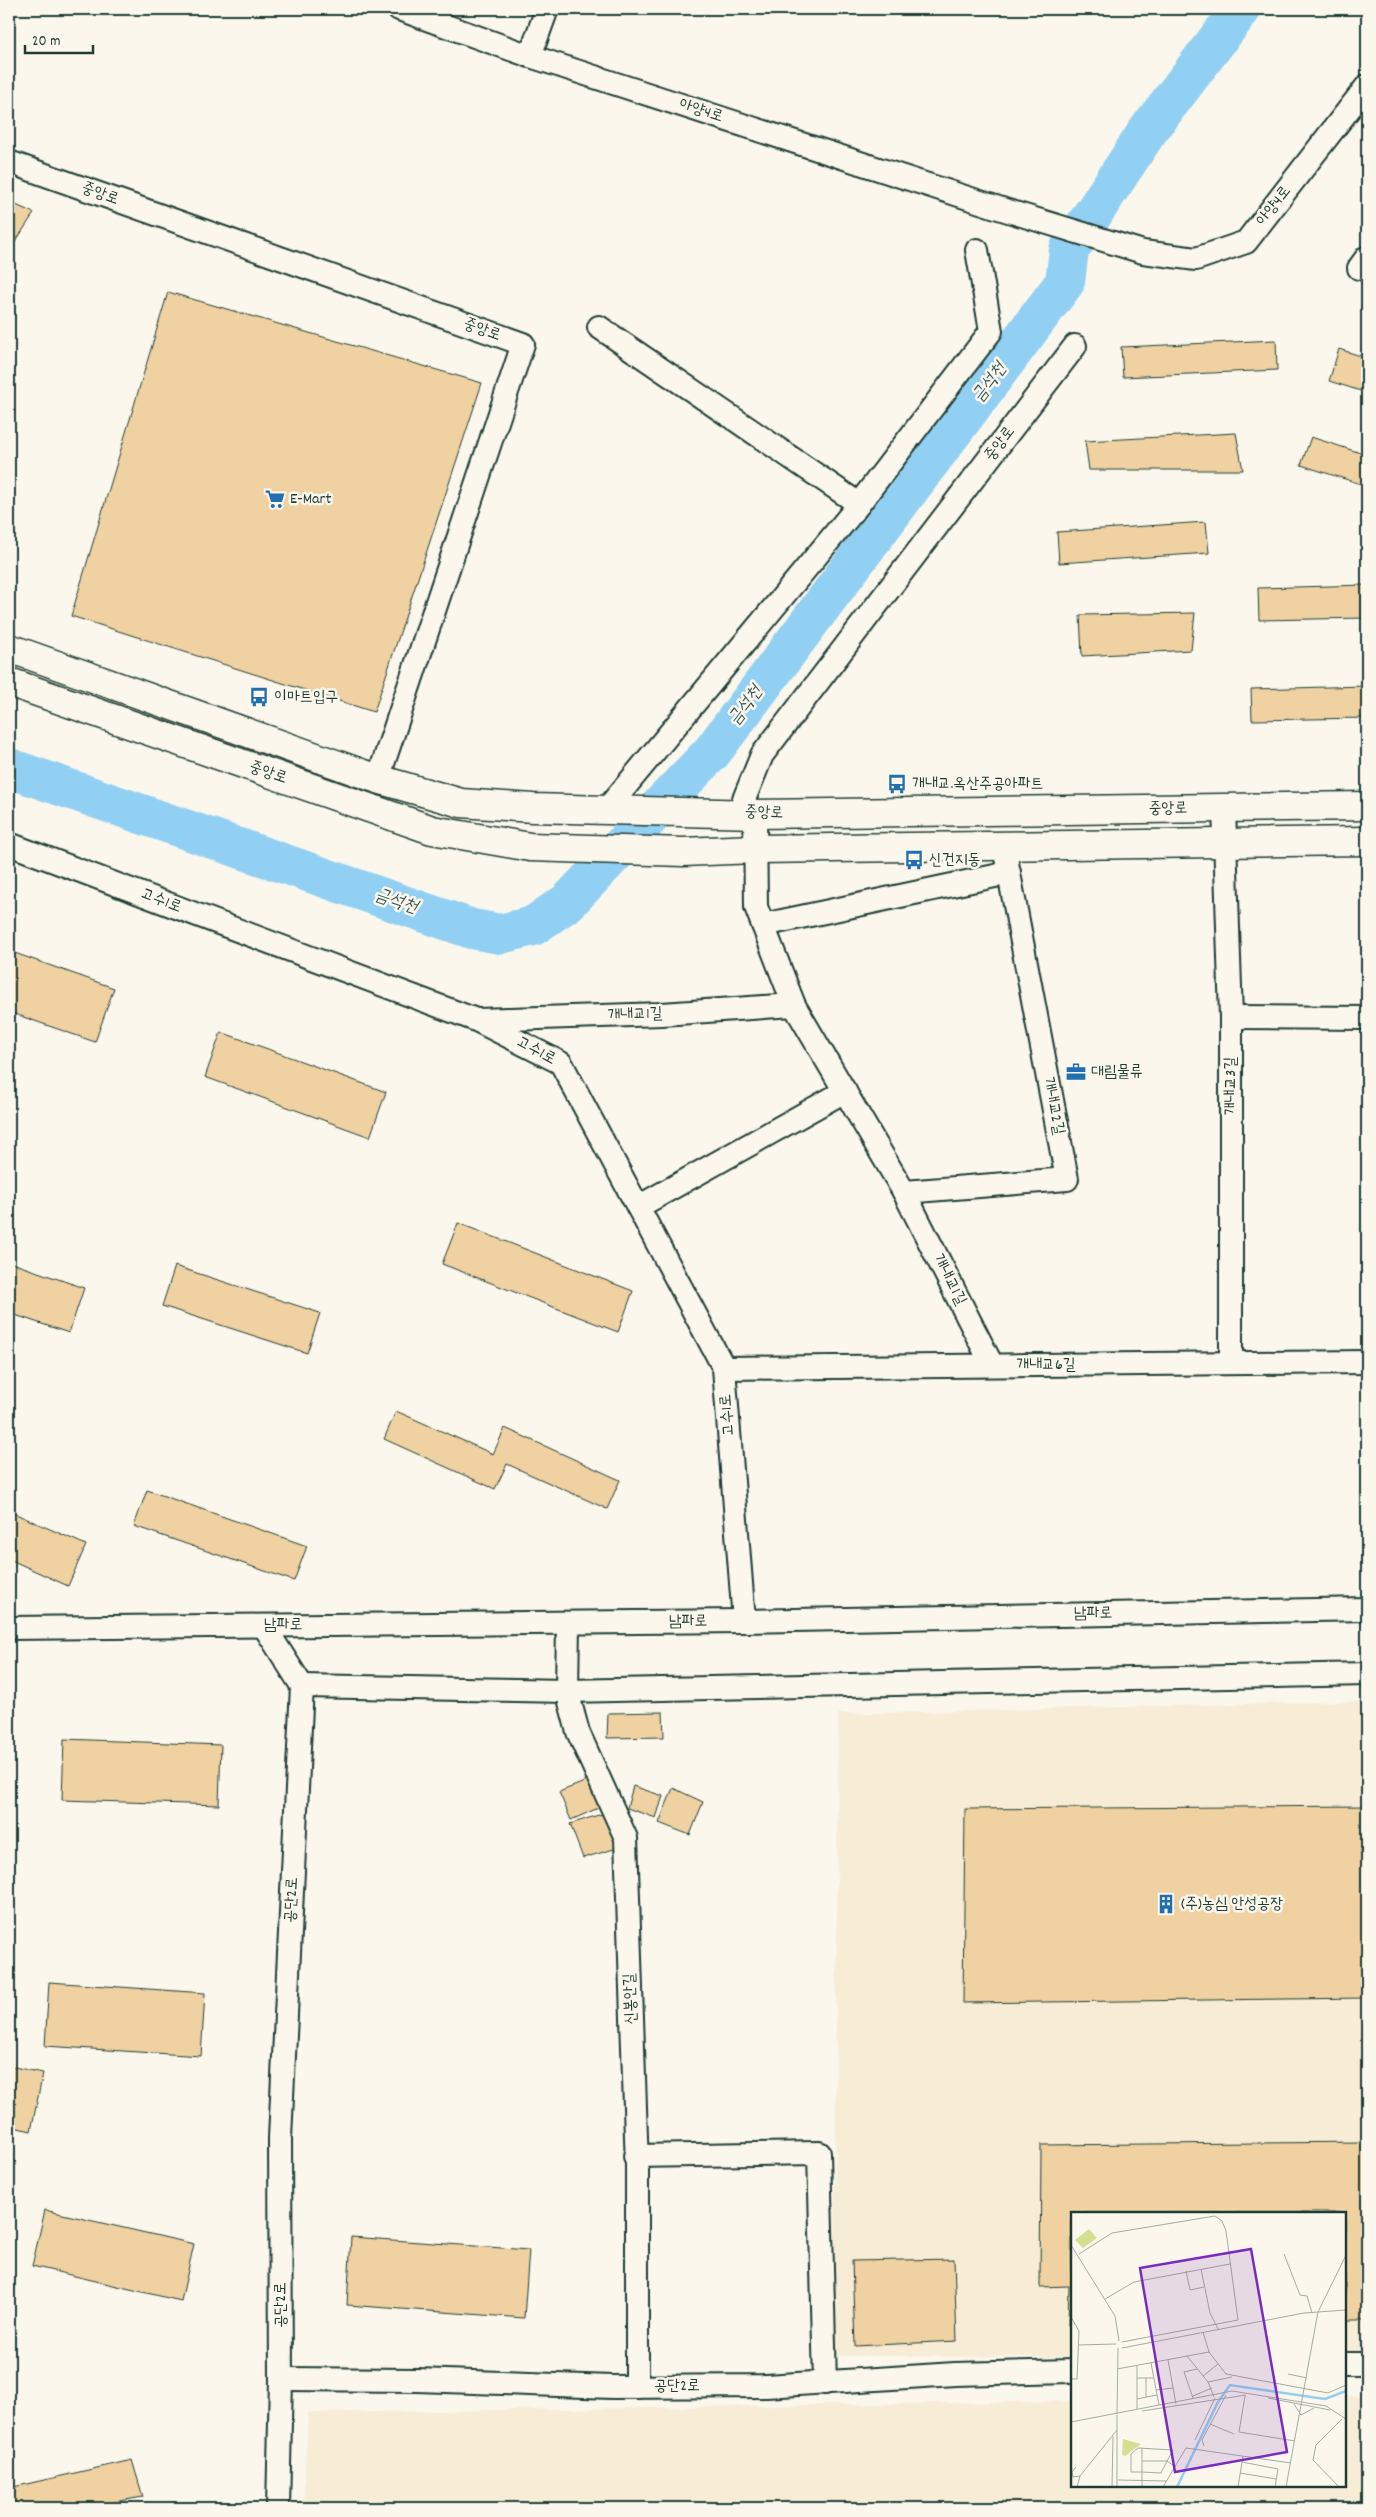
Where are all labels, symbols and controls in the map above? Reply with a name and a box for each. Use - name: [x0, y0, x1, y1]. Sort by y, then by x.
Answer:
- scale bar: [25, 22, 92, 54]
- text: 20 m: [32, 31, 60, 53]
- street label: 아양4로: [676, 93, 726, 129]
- street label: 중앙로: [78, 177, 122, 211]
- street label: 아양4로: [1251, 181, 1297, 231]
- street label: 중앙로: [460, 313, 504, 347]
- water label: 금석천: [967, 357, 1014, 408]
- street label: 중앙로: [979, 422, 1021, 466]
- supermarket icon: E-Mart: [264, 488, 286, 510]
- place label: E-Mart: [290, 488, 332, 511]
- water label: 금석천: [723, 680, 770, 731]
- bus stop icon: 이마트입구: [248, 686, 270, 708]
- place label: 이마트입구: [274, 686, 338, 709]
- street label: 중앙로: [246, 756, 290, 790]
- bus stop icon: 개내교.옥산주공아파트: [886, 773, 908, 795]
- place label: 개내교.옥산주공아파트: [912, 773, 1043, 796]
- street label: 중앙로: [1148, 797, 1188, 821]
- street label: 중앙로: [744, 801, 784, 825]
- bus stop icon: 신건지동: [903, 849, 925, 871]
- place label: 신건지동: [929, 849, 981, 872]
- street label: 고수1로: [137, 883, 185, 919]
- water label: 금석천: [371, 883, 422, 921]
- street label: 개내교1길: [607, 1003, 663, 1027]
- street label: 고수1로: [512, 1031, 560, 1071]
- street label: 개내교3길: [1220, 1057, 1243, 1115]
- office icon: 대림물류: [1065, 1061, 1087, 1083]
- place label: 대림물류: [1091, 1061, 1143, 1084]
- street label: 개내교2길: [1036, 1075, 1070, 1137]
- street label: 개내교1길: [926, 1250, 972, 1310]
- street label: 개내교6길: [1016, 1354, 1076, 1377]
- street label: 고수1로: [715, 1393, 741, 1437]
- street label: 남파로: [1073, 1602, 1113, 1626]
- street label: 남파로: [668, 1610, 708, 1634]
- street label: 남파로: [264, 1614, 302, 1637]
- street label: 공단2로: [279, 1877, 305, 1923]
- building icon: (주)농심 안성공장: [1155, 1893, 1177, 1915]
- place label: (주)농심 안성공장: [1181, 1893, 1283, 1916]
- street label: 신봉안길: [619, 1973, 643, 2025]
- inset map: [1071, 2212, 1346, 2487]
- street label: 공단2로: [270, 2282, 293, 2328]
- street label: 공단2로: [654, 2375, 700, 2398]

